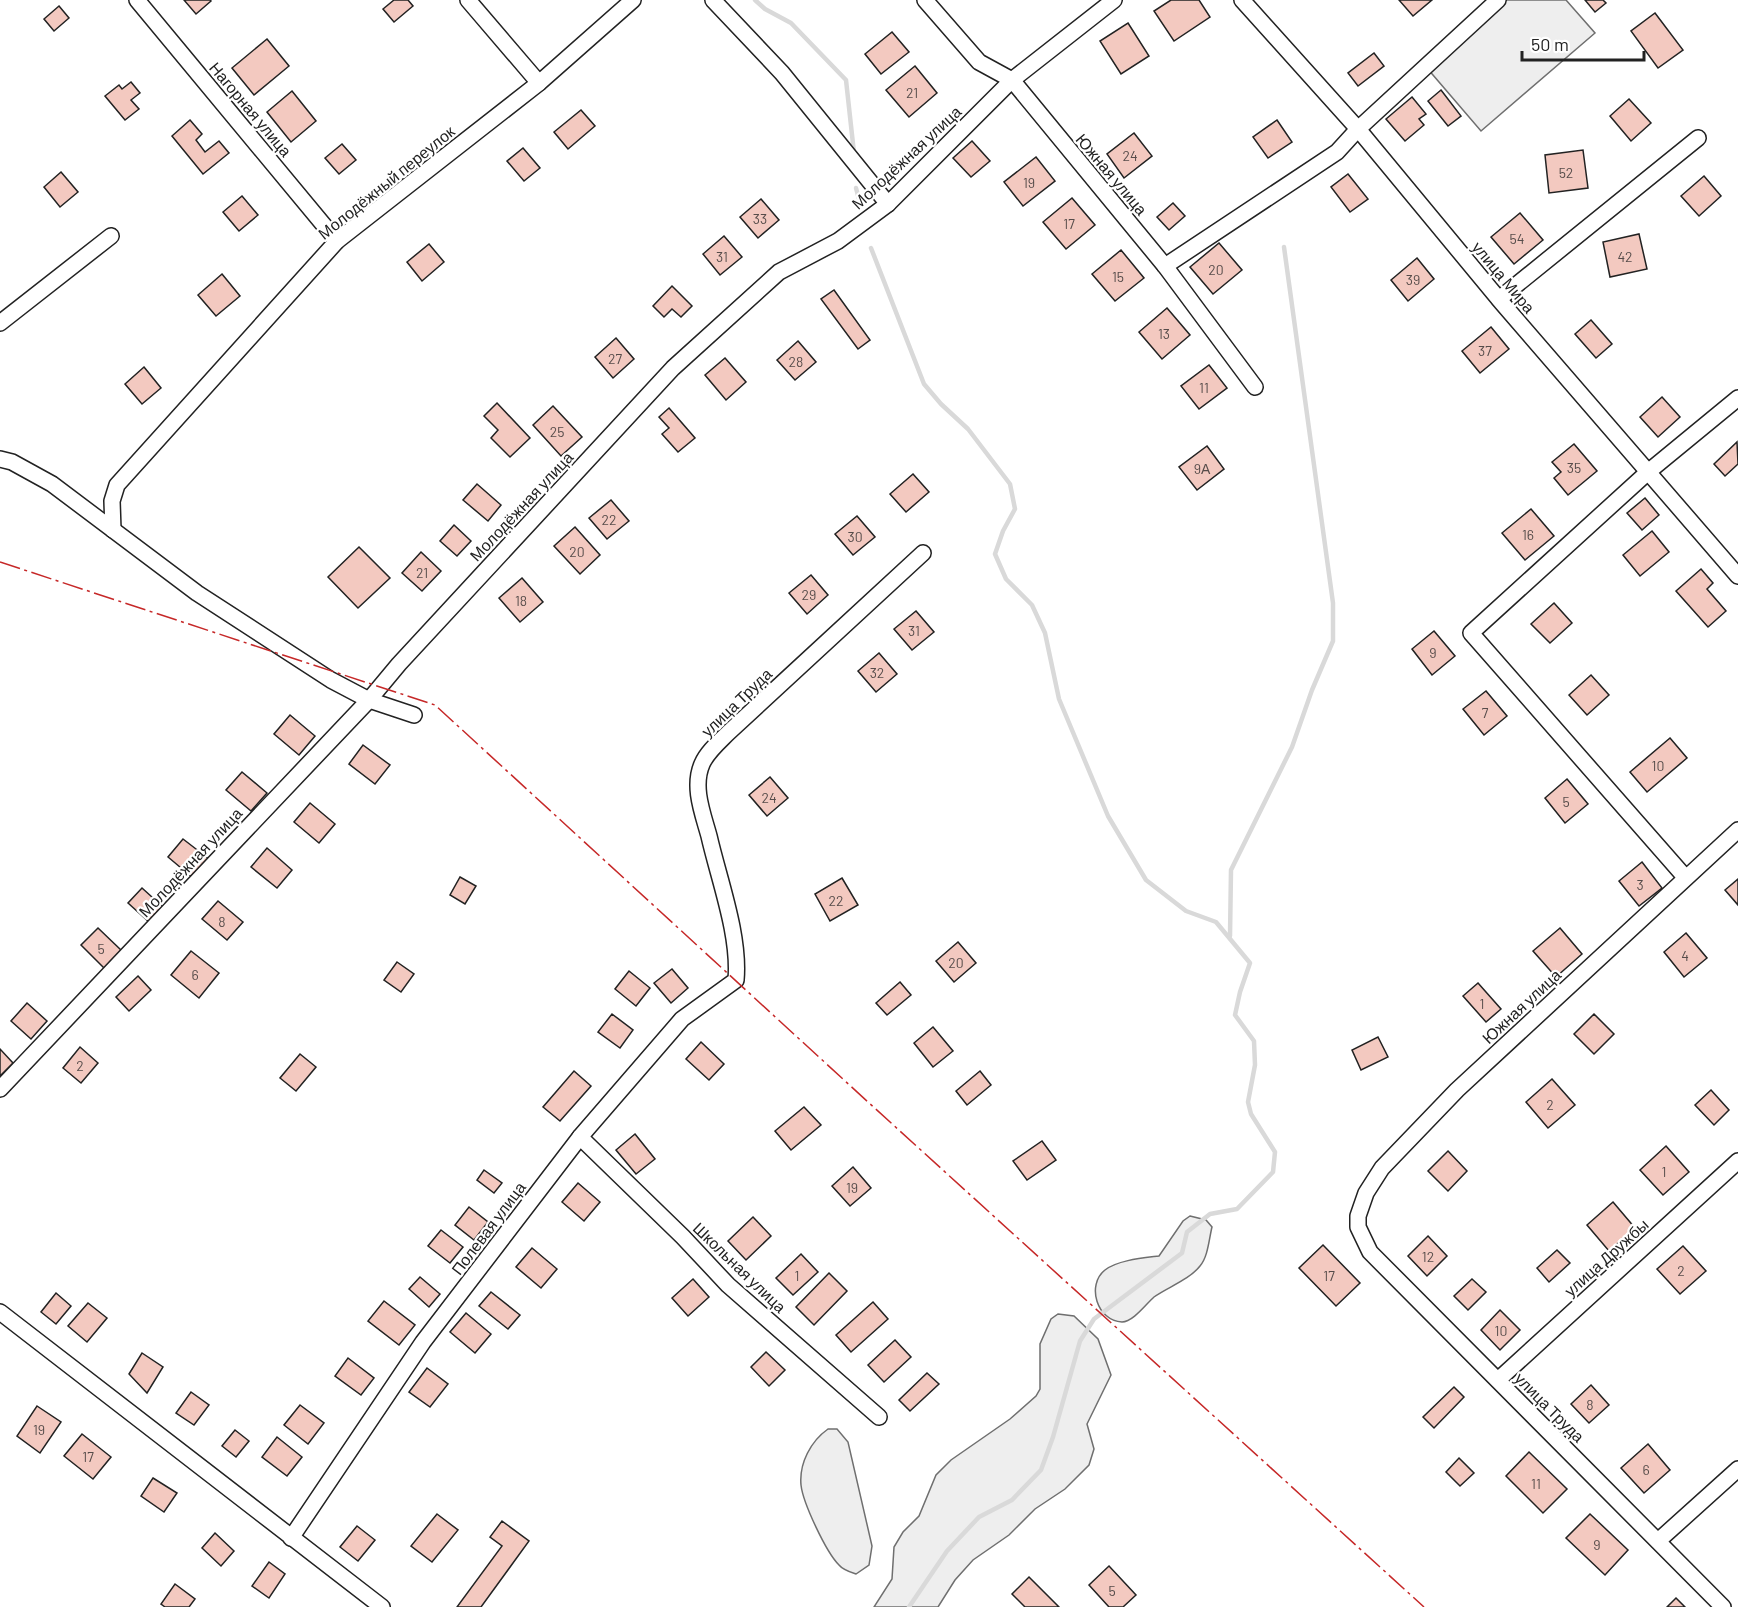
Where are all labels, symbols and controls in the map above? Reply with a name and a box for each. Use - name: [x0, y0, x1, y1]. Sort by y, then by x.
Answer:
- scale bar: [1522, 24, 1644, 62]
- text: 50 m: [1531, 33, 1569, 55]
- street label: Нагорная улица: [206, 58, 296, 160]
- house number: 21: [906, 84, 918, 101]
- street label: Молодёжная улица: [847, 101, 965, 213]
- street label: Молодёжный переулок: [314, 121, 459, 243]
- street label: Южная улица: [1072, 129, 1152, 219]
- house number: 24: [1122, 147, 1138, 164]
- house number: 52: [1559, 164, 1573, 181]
- house number: 19: [1023, 174, 1035, 191]
- house number: 33: [753, 210, 767, 227]
- house number: 17: [1063, 215, 1075, 232]
- house number: 54: [1510, 230, 1524, 247]
- street label: улица Мира: [1469, 237, 1539, 317]
- house number: 31: [716, 248, 728, 265]
- house number: 42: [1617, 248, 1633, 265]
- house number: 20: [1208, 261, 1224, 278]
- house number: 15: [1112, 268, 1124, 285]
- house number: 39: [1406, 271, 1420, 288]
- house number: 13: [1158, 325, 1170, 342]
- house number: 37: [1478, 342, 1492, 359]
- house number: 27: [608, 350, 622, 367]
- house number: 28: [789, 353, 803, 370]
- house number: 11: [1199, 379, 1209, 396]
- house number: 25: [550, 423, 564, 440]
- street label: Молодёжная улица: [465, 447, 577, 565]
- house number: 35: [1567, 459, 1581, 476]
- house number: 9А: [1194, 460, 1211, 477]
- house number: 22: [601, 511, 617, 528]
- house number: 16: [1522, 526, 1534, 543]
- house number: 30: [847, 528, 863, 545]
- house number: 20: [569, 543, 585, 560]
- house number: 21: [416, 564, 428, 581]
- house number: 29: [802, 586, 816, 603]
- house number: 18: [515, 592, 527, 609]
- house number: 31: [908, 622, 920, 639]
- house number: 9: [1429, 644, 1437, 661]
- street label: улица Труда: [697, 664, 775, 740]
- house number: 32: [870, 664, 884, 681]
- house number: 7: [1482, 704, 1489, 721]
- house number: 10: [1652, 757, 1664, 774]
- house number: 24: [761, 789, 777, 806]
- house number: 5: [1562, 793, 1570, 810]
- street label: Молодёжная улица: [134, 803, 246, 921]
- house number: 3: [1636, 876, 1644, 893]
- house number: 22: [828, 892, 844, 909]
- house number: 8: [218, 913, 226, 930]
- house number: 5: [97, 940, 105, 957]
- house number: 4: [1681, 947, 1689, 964]
- house number: 20: [948, 954, 964, 971]
- street label: Южная улица: [1478, 965, 1564, 1047]
- house number: 6: [191, 966, 199, 983]
- house number: 1: [1480, 995, 1484, 1012]
- house number: 2: [76, 1057, 84, 1074]
- house number: 2: [1546, 1096, 1554, 1113]
- house number: 1: [1662, 1163, 1666, 1180]
- street label: Полевая улица: [447, 1178, 529, 1278]
- house number: 19: [846, 1179, 858, 1196]
- street label: улица Дружбы: [1560, 1214, 1652, 1300]
- street label: Школьная улица: [690, 1218, 790, 1316]
- house number: 12: [1422, 1248, 1434, 1265]
- house number: 2: [1677, 1262, 1685, 1279]
- house number: 1: [795, 1267, 799, 1284]
- house number: 17: [1323, 1267, 1335, 1284]
- house number: 10: [1495, 1322, 1507, 1339]
- street label: улица Труда: [1511, 1368, 1589, 1446]
- house number: 8: [1586, 1396, 1594, 1413]
- house number: 19: [33, 1421, 45, 1438]
- house number: 17: [82, 1448, 94, 1465]
- house number: 6: [1642, 1461, 1650, 1478]
- house number: 11: [1531, 1475, 1541, 1492]
- house number: 9: [1593, 1536, 1601, 1553]
- house number: 5: [1108, 1582, 1116, 1599]

